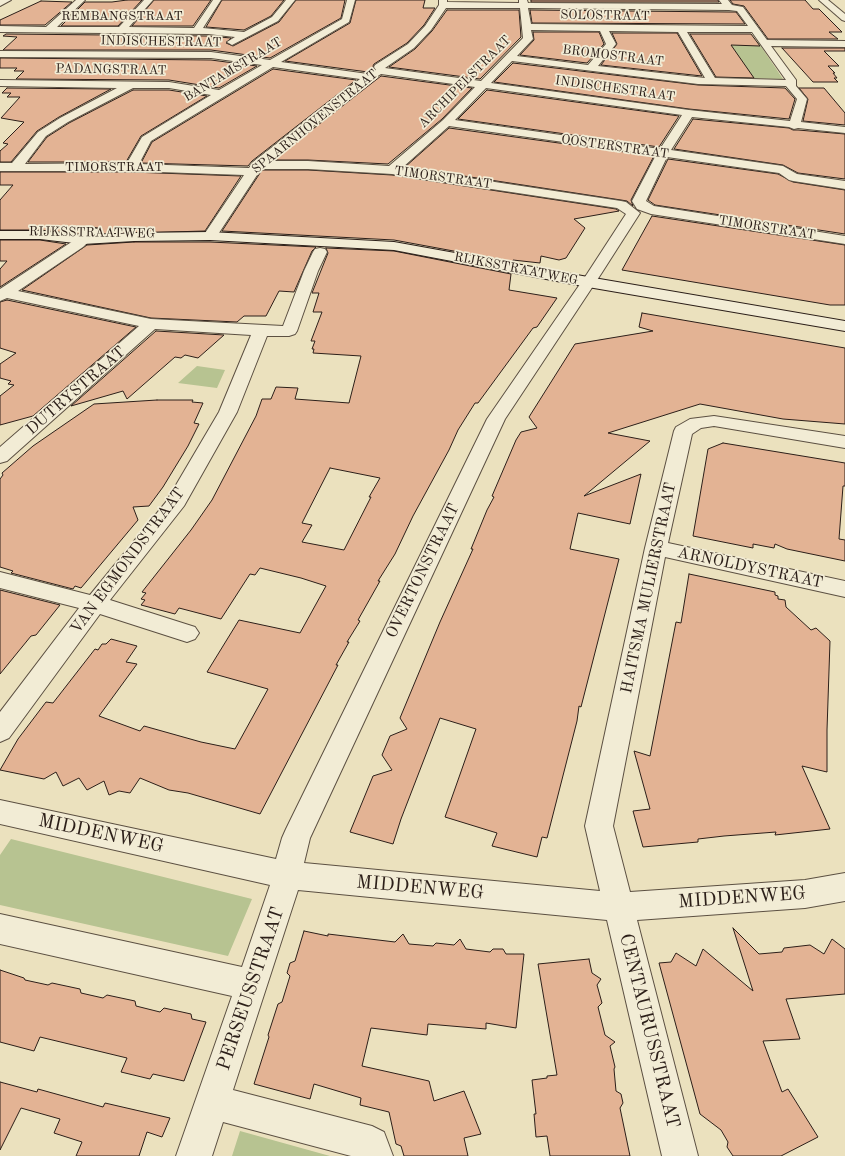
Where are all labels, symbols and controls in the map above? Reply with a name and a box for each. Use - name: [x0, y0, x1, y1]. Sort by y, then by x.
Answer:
- street label: SOLOSTRAAT: [560, 7, 650, 25]
- street label: REMBANGSTRAAT: [61, 9, 183, 25]
- street label: ARCHIPELSTRAAT: [415, 32, 515, 132]
- street label: INDISCHESTRAAT: [100, 33, 222, 51]
- street label: BANTAMSTRAAT: [181, 34, 285, 106]
- street label: BROMOSTRAAT: [561, 42, 665, 70]
- street label: PADANGSTRAAT: [55, 61, 167, 79]
- street label: SPAARNHOVENSTRAAT: [249, 66, 381, 178]
- street label: INDISCHESTRAAT: [554, 73, 676, 105]
- street label: OOSTERSTRAAT: [560, 132, 670, 162]
- street label: TIMORSTRAAT: [65, 160, 163, 176]
- street label: TIMORSTRAAT: [393, 163, 493, 193]
- street label: TIMORSTRAAT: [717, 213, 817, 243]
- street label: RIJKSSTRAATWEG: [29, 224, 155, 242]
- street label: RIJKSSTRAATWEG: [453, 249, 579, 289]
- street label: DUTRYSTRAAT: [22, 343, 130, 439]
- street label: HAITSMA MULIERSTRAAT: [617, 481, 681, 695]
- street label: VAN EGMONDSTRAAT: [67, 484, 189, 638]
- street label: OVERTONSTRAAT: [382, 501, 464, 641]
- street label: ARNOLDYSTRAAT: [675, 543, 825, 593]
- street label: MIDDENWEG: [36, 810, 166, 858]
- street label: MIDDENWEG: [355, 871, 485, 905]
- street label: MIDDENWEG: [677, 882, 807, 914]
- street label: PERSEUSSTRAAT: [212, 904, 290, 1074]
- street label: CENTAURUSSTRAAT: [614, 931, 684, 1131]

